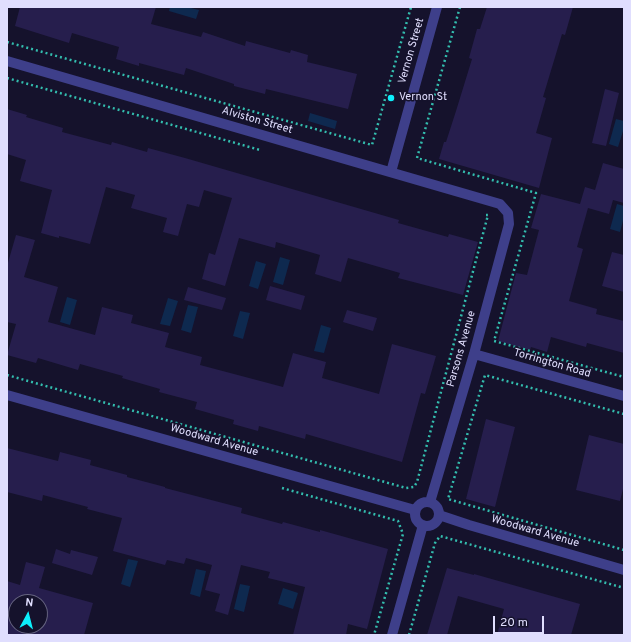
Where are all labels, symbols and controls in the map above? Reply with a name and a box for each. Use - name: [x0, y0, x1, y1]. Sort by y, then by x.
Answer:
- street label: Vernon Street: [396, 17, 428, 85]
- place label: Vernon St: [399, 91, 447, 105]
- marker: Vernon St: [386, 93, 396, 103]
- street label: Alviston Street: [220, 105, 294, 137]
- street label: Parsons Avenue: [445, 309, 479, 389]
- street label: Torrington Road: [512, 347, 592, 381]
- street label: Woodward Avenue: [168, 422, 260, 460]
- street label: Woodward Avenue: [489, 513, 581, 551]
- north arrow: [8, 594, 48, 634]
- text: N: [25, 596, 34, 611]
- scale bar: [495, 608, 546, 634]
- text: 20 m: [500, 615, 528, 631]

